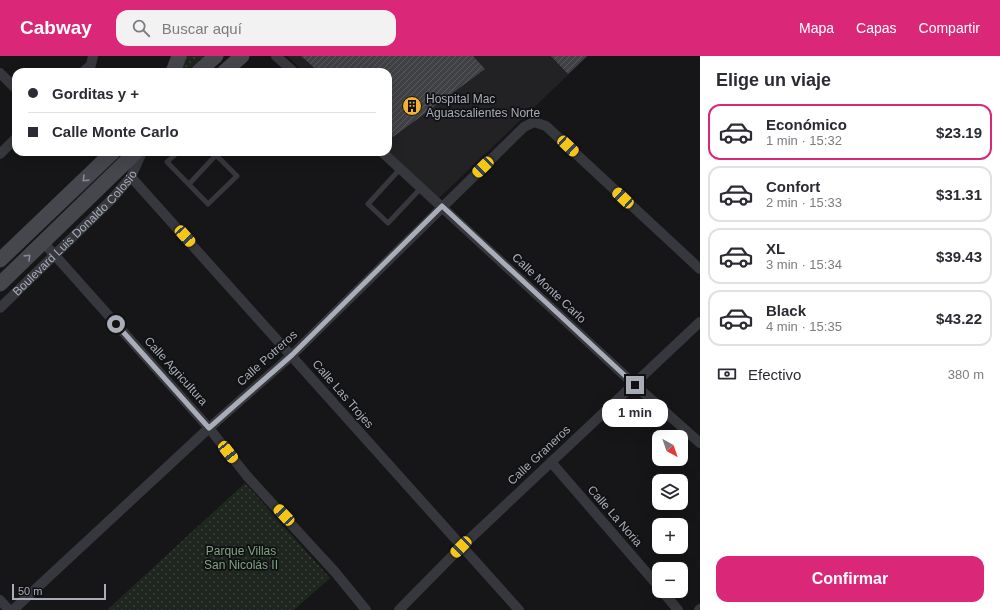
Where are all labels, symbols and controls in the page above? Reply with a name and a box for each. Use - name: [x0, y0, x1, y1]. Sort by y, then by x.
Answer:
- search box: [116, 10, 396, 46]
- text: Cabway: [20, 17, 92, 38]
- icon: search: [130, 17, 152, 39]
- text: Buscar aquí: [162, 20, 242, 37]
- text: Mapa: [799, 20, 834, 36]
- text: Capas: [856, 20, 897, 36]
- text: Compartir: [919, 20, 980, 36]
- text: Elige un viaje: [716, 70, 831, 90]
- text: Gorditas y +: [52, 85, 139, 102]
- place label: Hospital Mac Aguascalientes Norte: [426, 92, 540, 120]
- building icon: Hospital Mac Aguascalientes Norte: [401, 95, 423, 117]
- icon: car: [718, 114, 754, 150]
- text: Económico: [766, 116, 847, 133]
- text: Calle Monte Carlo: [52, 123, 179, 140]
- text: $23.19: [936, 124, 982, 141]
- car: [555, 133, 581, 159]
- text: 1 min · 15:32: [766, 133, 842, 148]
- car: [470, 154, 496, 180]
- street label: Boulevard Luis Donaldo Colosio: [10, 168, 140, 299]
- one-way arrow: [82, 174, 90, 182]
- icon: car: [718, 176, 754, 212]
- text: Confort: [766, 178, 820, 195]
- car: [610, 185, 636, 211]
- text: $31.31: [936, 186, 982, 203]
- text: 2 min · 15:33: [766, 195, 842, 210]
- car: [173, 223, 197, 249]
- icon: car: [718, 238, 754, 274]
- text: XL: [766, 240, 785, 257]
- text: $39.43: [936, 248, 982, 265]
- street label: Calle Monte Carlo: [509, 250, 589, 326]
- one-way arrow: [23, 254, 31, 262]
- text: 3 min · 15:34: [766, 257, 842, 272]
- icon: car: [718, 300, 754, 336]
- text: Black: [766, 302, 806, 319]
- text: $43.22: [936, 310, 982, 327]
- route start: [107, 315, 125, 333]
- text: 4 min · 15:35: [766, 319, 842, 334]
- street label: Calle Potreros: [234, 327, 300, 389]
- street label: Calle Agricultura: [142, 334, 211, 408]
- street label: Calle Las Trojes: [309, 357, 377, 431]
- icon: cash: [716, 363, 738, 385]
- text: Efectivo: [748, 366, 801, 383]
- text: 380 m: [948, 367, 984, 382]
- route end: [626, 376, 644, 394]
- callout: 1 min: [602, 399, 668, 427]
- text: 1 min: [618, 405, 652, 420]
- street label: Calle Graneros: [505, 422, 573, 488]
- north arrow: [652, 430, 688, 466]
- map controls: [652, 430, 688, 598]
- car: [216, 439, 240, 465]
- button: layers: [652, 474, 688, 510]
- street label: Calle La Noria: [585, 483, 645, 550]
- car: [271, 502, 297, 528]
- button: +: [652, 518, 688, 554]
- car: [448, 534, 474, 560]
- park label: Parque Villas San Nicolás II: [204, 544, 278, 572]
- button: Confirmar: [716, 556, 984, 602]
- button: −: [652, 562, 688, 598]
- scale bar: [12, 582, 106, 601]
- text: 50 m: [18, 585, 42, 597]

